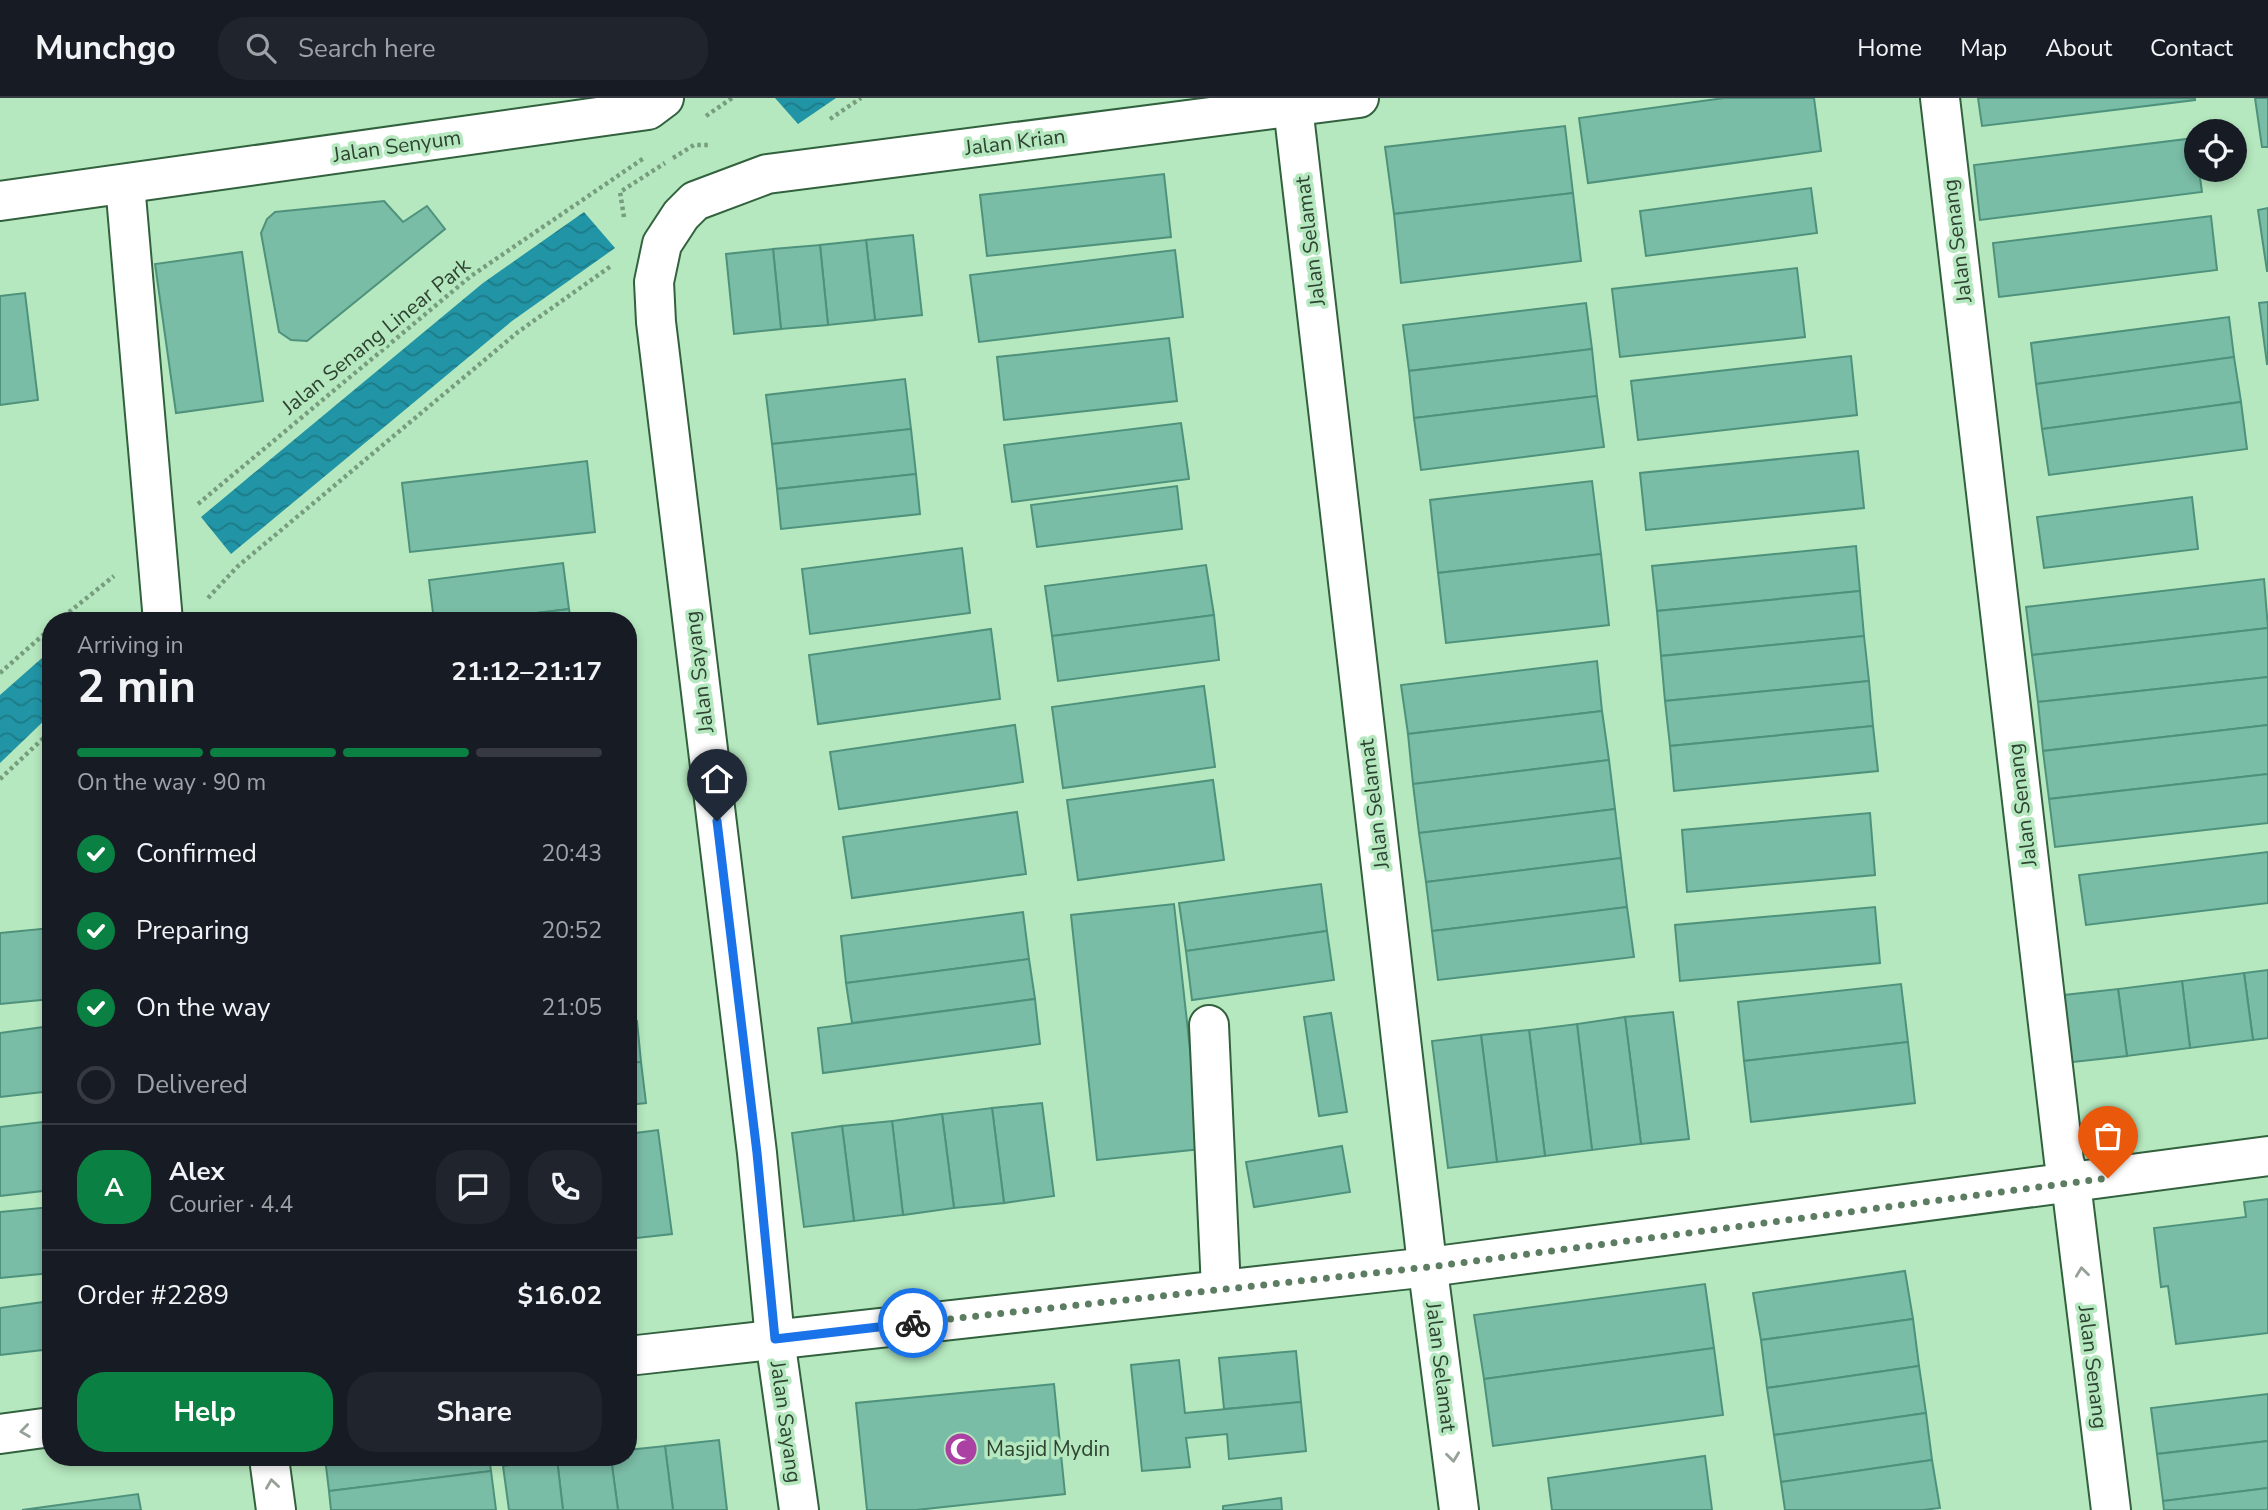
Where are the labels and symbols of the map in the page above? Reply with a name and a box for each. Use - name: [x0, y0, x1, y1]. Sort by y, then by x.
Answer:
- street label: Jalan Krian: [962, 122, 1067, 162]
- street label: Jalan Senyum: [330, 123, 463, 169]
- street label: Jalan Selamat: [1288, 174, 1332, 308]
- street label: Jalan Senang: [1936, 178, 1979, 305]
- street label: Jalan Senang Linear Park: [275, 251, 476, 421]
- street label: Jalan Sayang: [678, 610, 720, 735]
- street label: Jalan Selamat: [1352, 737, 1396, 871]
- street label: Jalan Senang: [2001, 742, 2044, 869]
- pin: [687, 749, 747, 821]
- pin: [2078, 1106, 2138, 1178]
- one-way arrow: [2074, 1266, 2089, 1278]
- courier: [878, 1288, 948, 1358]
- street label: Jalan Selamat: [1419, 1300, 1463, 1434]
- street label: Jalan Senang: [2071, 1303, 2114, 1430]
- street label: Jalan Sayang: [763, 1358, 808, 1485]
- one-way arrow: [20, 1423, 31, 1438]
- mosque icon: Masjid Mydin: [942, 1430, 980, 1468]
- place label: Masjid Mydin: [986, 1435, 1110, 1463]
- one-way arrow: [1445, 1451, 1460, 1462]
- one-way arrow: [265, 1478, 280, 1490]

